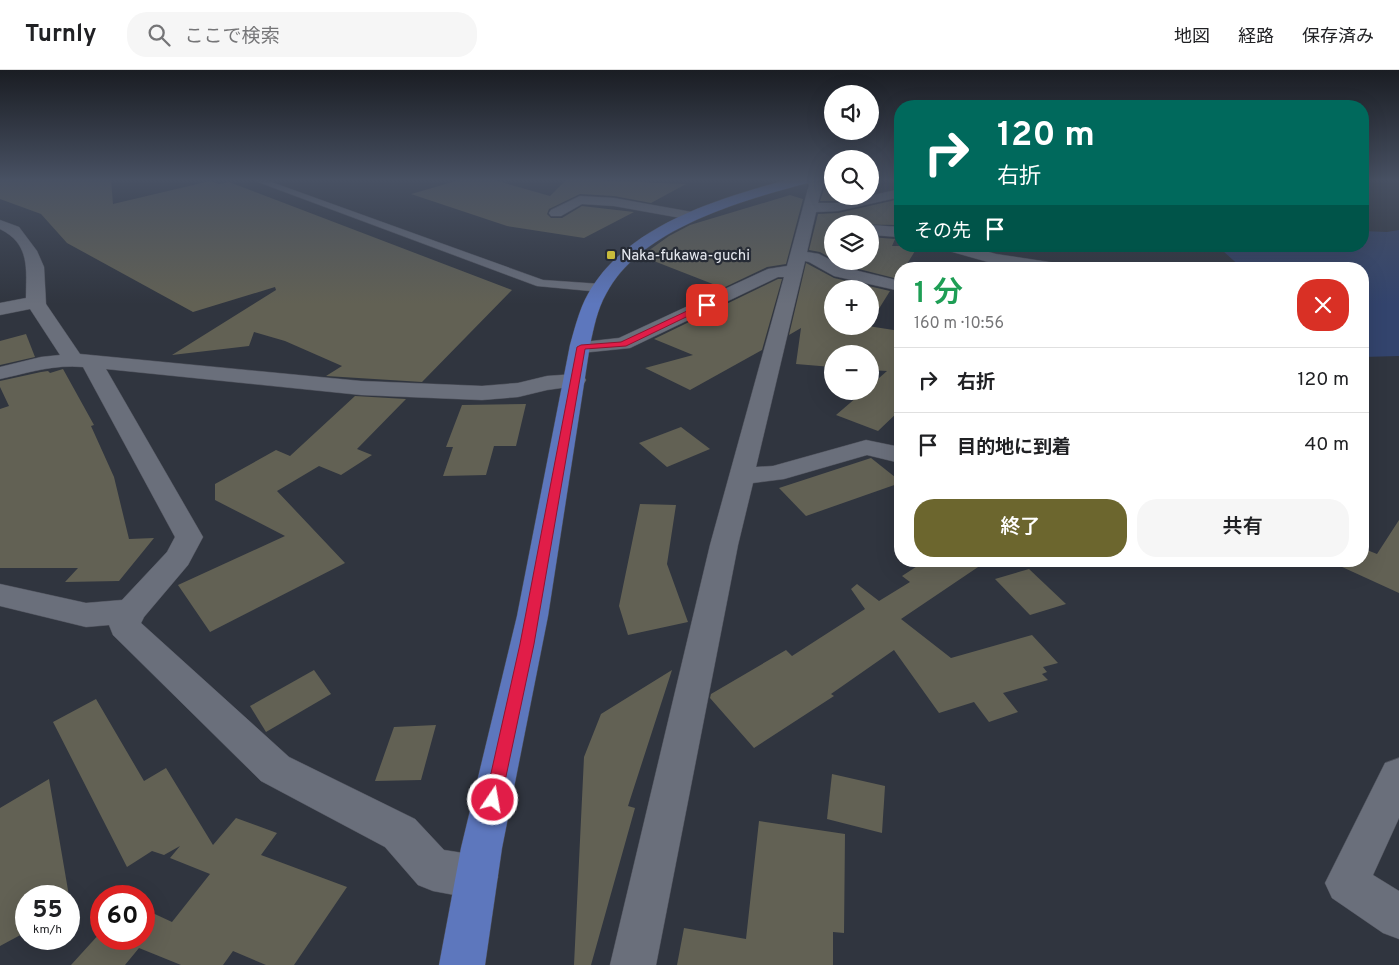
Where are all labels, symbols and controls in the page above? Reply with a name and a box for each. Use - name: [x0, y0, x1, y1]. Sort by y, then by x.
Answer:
- search box: [127, 12, 477, 57]
- text: Turnly: [25, 20, 97, 50]
- icon: search: [145, 21, 173, 49]
- text: ここで検索: [185, 25, 280, 49]
- text: 地図: [1174, 26, 1210, 49]
- text: 経路: [1238, 26, 1274, 49]
- text: 保存済み: [1302, 26, 1374, 49]
- map controls: [824, 85, 879, 400]
- button: sound: [824, 85, 879, 140]
- text: 120 m: [997, 114, 1095, 158]
- icon: right: [914, 120, 979, 185]
- button: search: [824, 150, 879, 205]
- text: 右折: [997, 164, 1041, 191]
- button: layers: [824, 215, 879, 270]
- icon: arrive: [981, 215, 1009, 243]
- text: その先: [914, 220, 971, 244]
- place label: Naka-fukawa-guchi: [621, 247, 750, 266]
- marker: Naka-fukawa-guchi: [605, 249, 617, 261]
- text: 1 分: [914, 276, 963, 313]
- button: close: [1297, 279, 1349, 331]
- button: +: [824, 280, 879, 335]
- pin: [686, 284, 728, 326]
- icon: arrive: [693, 291, 721, 319]
- text: 160 m · 10:56: [914, 314, 1004, 334]
- button: −: [824, 345, 879, 400]
- icon: right: [914, 366, 942, 394]
- text: 120 m: [1298, 368, 1349, 392]
- text: 右折: [957, 371, 995, 395]
- icon: arrive: [914, 431, 942, 459]
- text: 40 m: [1304, 433, 1349, 457]
- text: 目的地に到着: [957, 436, 1071, 460]
- button: 終了: [914, 499, 1127, 557]
- button: 共有: [1137, 499, 1349, 557]
- position arrow: [466, 773, 518, 825]
- speed limit sign: 60: [90, 885, 155, 950]
- text: 55: [32, 895, 63, 927]
- text: km/h: [33, 922, 62, 938]

